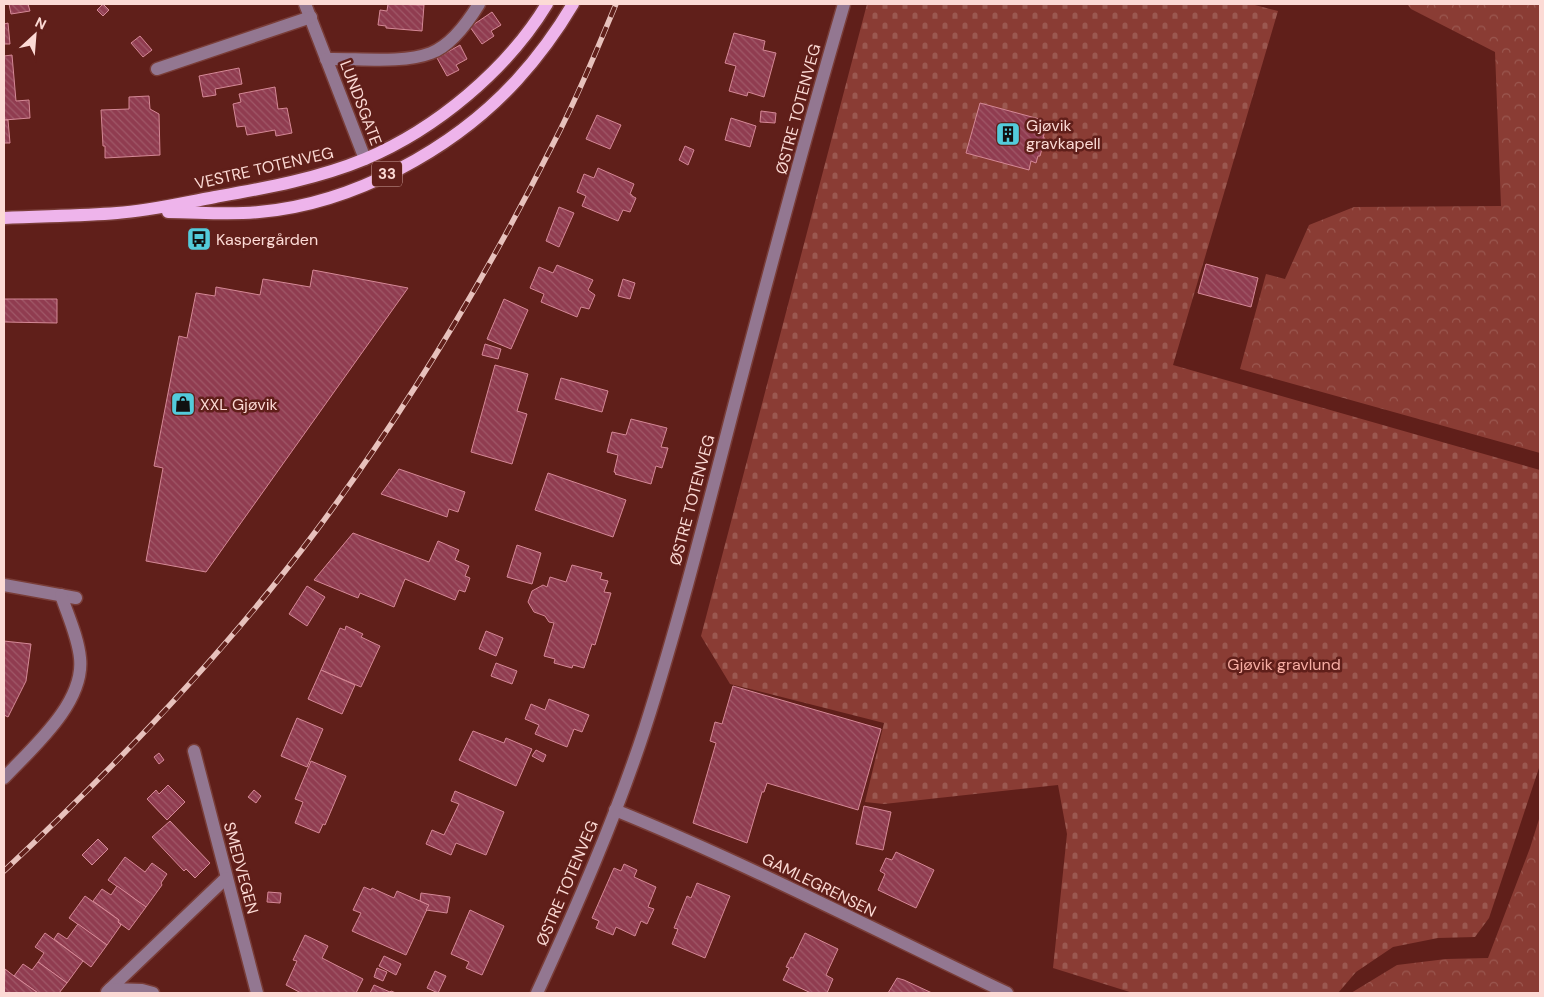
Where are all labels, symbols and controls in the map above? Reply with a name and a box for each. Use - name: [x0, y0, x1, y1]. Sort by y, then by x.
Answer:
- north arrow: [10, 10, 60, 60]
- text: N: [32, 13, 49, 34]
- street label: ØSTRE TOTENVEG: [770, 41, 826, 177]
- street label: LUNDSGATE: [335, 58, 387, 148]
- place label: Gjøvik gravkapell: [1026, 115, 1101, 154]
- building icon: Gjøvik gravkapell: [995, 121, 1021, 147]
- street label: VESTRE TOTENVEG: [193, 142, 335, 194]
- road number: 33: [372, 162, 402, 186]
- bus stop icon: Kaspergården: [186, 226, 212, 252]
- place label: Kaspergården: [216, 229, 318, 250]
- shop icon: XXL Gjøvik: [170, 391, 196, 417]
- place label: XXL Gjøvik: [200, 394, 278, 415]
- street label: ØSTRE TOTENVEG: [664, 432, 720, 568]
- park label: Gjøvik gravlund: [1227, 654, 1341, 675]
- street label: ØSTRE TOTENVEG: [531, 817, 603, 949]
- street label: SMEDVEGEN: [219, 820, 263, 916]
- street label: GAMLEGRENSEN: [758, 848, 880, 922]

